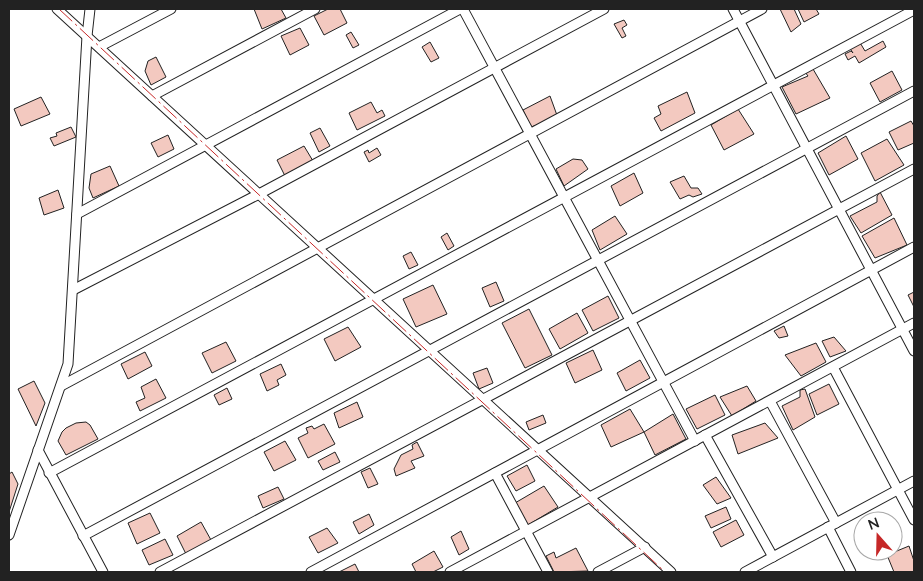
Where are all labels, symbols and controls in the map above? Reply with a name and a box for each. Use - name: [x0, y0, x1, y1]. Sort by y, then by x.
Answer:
- north arrow: [853, 511, 903, 561]
- text: N: [865, 513, 881, 533]

